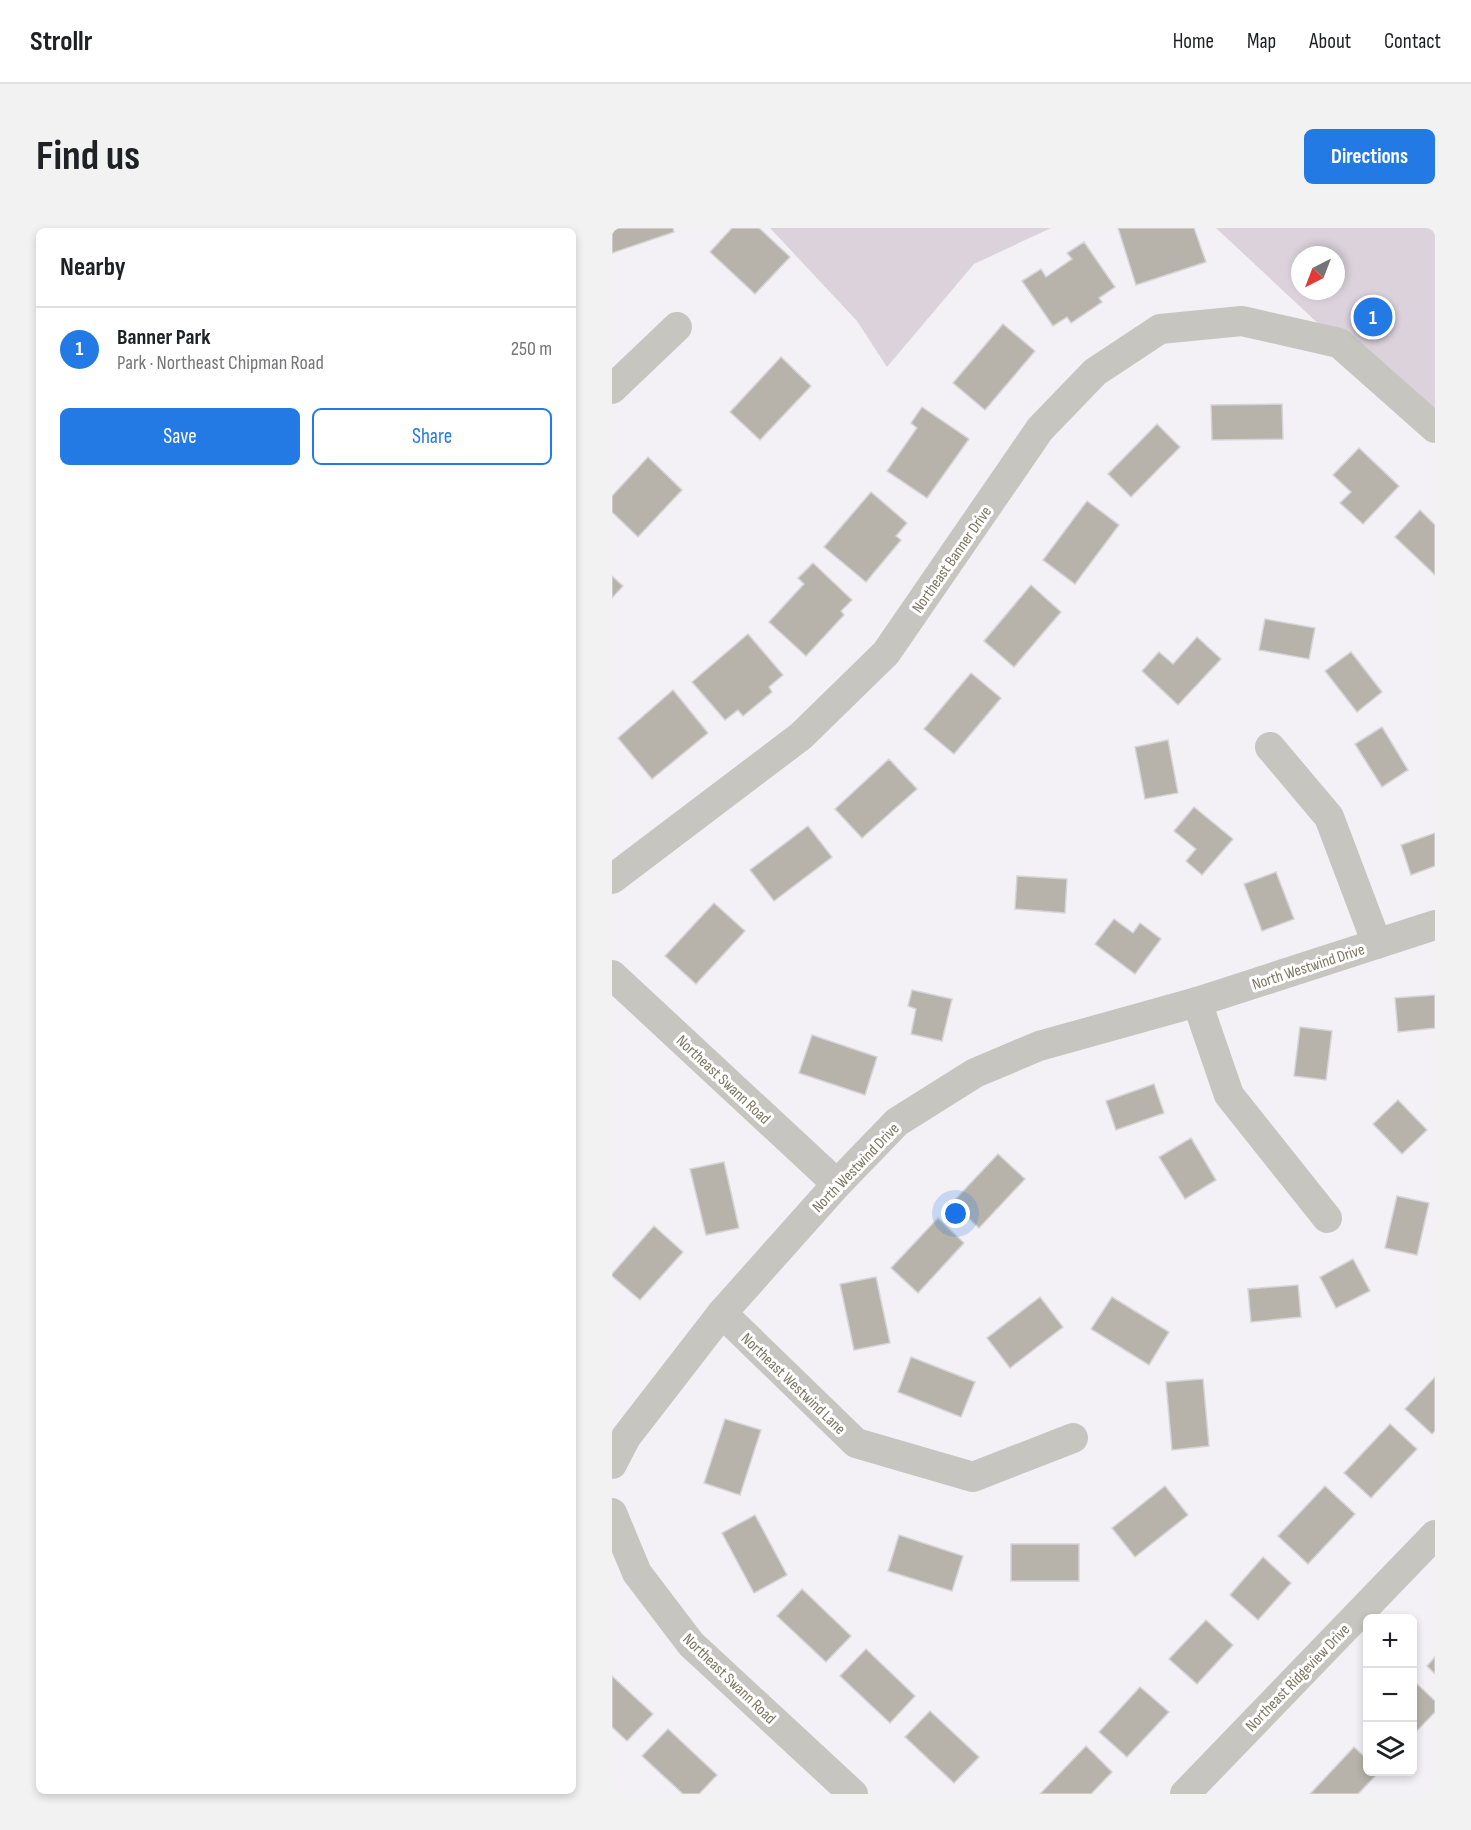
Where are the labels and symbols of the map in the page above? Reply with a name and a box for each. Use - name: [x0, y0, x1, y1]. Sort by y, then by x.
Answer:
- north arrow: [1291, 246, 1345, 300]
- pin: 1: [1354, 294, 1392, 340]
- street label: Northeast Banner Drive: [908, 503, 996, 617]
- street label: North Westwind Drive: [1250, 940, 1367, 995]
- street label: Northeast Swann Road: [672, 1032, 774, 1129]
- street label: North Westwind Drive: [809, 1119, 904, 1217]
- your location: [941, 1199, 970, 1228]
- street label: Northeast Westwind Lane: [737, 1329, 849, 1439]
- street label: Northeast Ridgeview Drive: [1242, 1620, 1354, 1736]
- street label: Northeast Swann Road: [679, 1630, 779, 1728]

